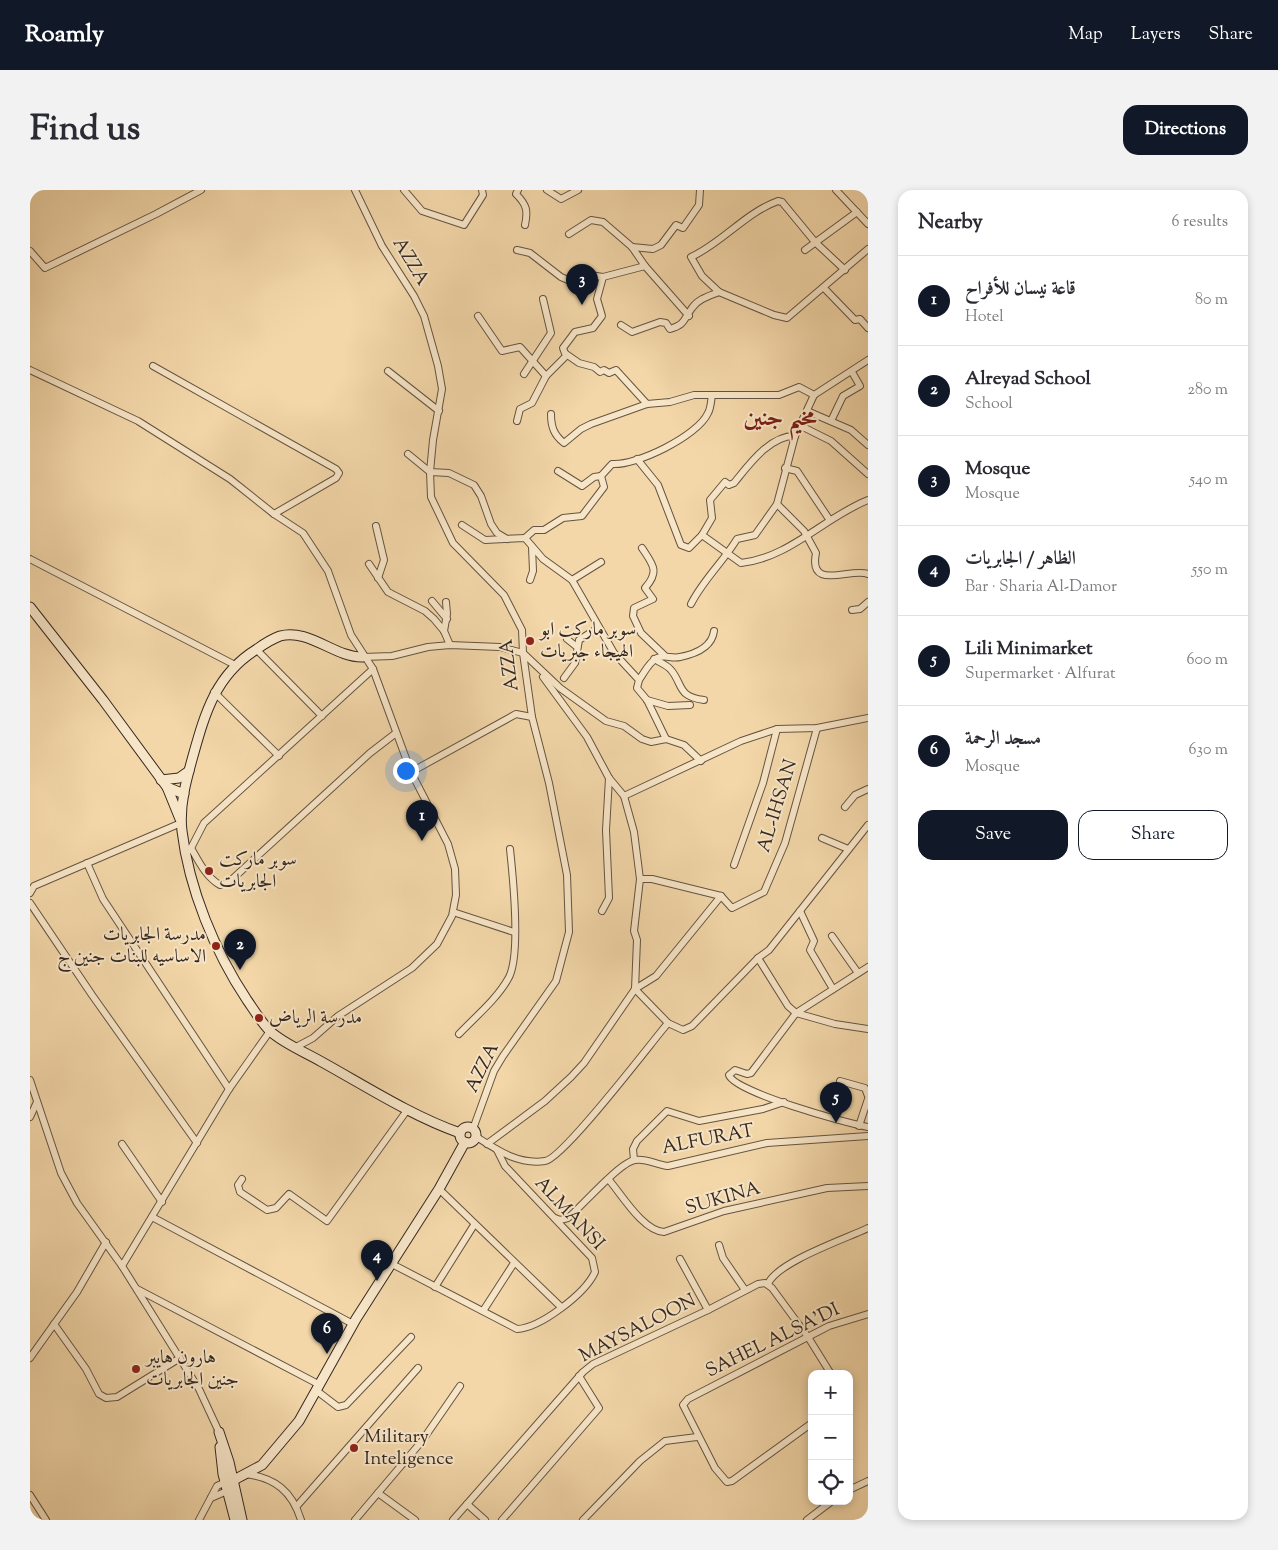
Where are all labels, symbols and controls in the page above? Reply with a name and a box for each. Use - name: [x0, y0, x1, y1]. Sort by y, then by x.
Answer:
- text: Roamly: [25, 18, 104, 52]
- text: Map: [1068, 22, 1103, 48]
- text: Layers: [1131, 22, 1181, 48]
- text: Share: [1209, 22, 1253, 48]
- text: Find us: [30, 105, 140, 156]
- button: Directions: [1123, 105, 1248, 155]
- text: Nearby: [918, 208, 983, 238]
- text: 6 results: [1172, 211, 1228, 234]
- street label: AZZA: [385, 233, 435, 292]
- pin: 3: [566, 264, 598, 305]
- text: قاعة نيسان للأفراح: [965, 276, 1076, 303]
- text: 1: [931, 289, 937, 312]
- text: 80 m: [1195, 289, 1228, 312]
- text: Hotel: [965, 306, 1004, 329]
- text: Alreyad School: [965, 366, 1091, 393]
- text: 2: [930, 379, 938, 402]
- text: 280 m: [1187, 379, 1228, 402]
- text: School: [965, 393, 1013, 416]
- district label: مخيم جنين: [744, 402, 817, 441]
- text: Mosque: [965, 456, 1030, 483]
- text: 3: [931, 469, 937, 492]
- text: 540 m: [1190, 469, 1228, 492]
- text: Mosque: [965, 483, 1020, 506]
- text: الظاهر / الجابريات: [965, 546, 1076, 573]
- text: 4: [930, 559, 938, 582]
- text: 550 m: [1192, 559, 1228, 582]
- text: Bar · Sharia Al-Damor: [965, 576, 1117, 599]
- place label: سوبر ماركت ابو الهيجاء جبريات: [538, 617, 636, 666]
- marker: سوبر ماركت ابو الهيجاء جبريات: [524, 635, 536, 647]
- text: Lili Minimarket: [965, 636, 1093, 663]
- street label: AZZA: [493, 637, 527, 693]
- text: 5: [931, 649, 937, 672]
- text: 600 m: [1186, 649, 1228, 672]
- text: Supermarket · Alfurat: [965, 663, 1115, 686]
- text: مسجد الرحمة: [965, 726, 1041, 753]
- text: 6: [930, 739, 938, 762]
- text: 630 m: [1189, 739, 1228, 762]
- street label: AL-IHSAN: [751, 756, 805, 856]
- text: Mosque: [965, 756, 1020, 779]
- your location: [393, 758, 419, 784]
- pin: 1: [406, 800, 438, 841]
- button: Save: [918, 810, 1068, 860]
- button: Share: [1078, 810, 1228, 860]
- place label: سوبر ماركت الجابريات: [219, 847, 297, 896]
- marker: سوبر ماركت الجابريات: [203, 865, 215, 877]
- place label: مدرسة الجابريات الاساسيه للبنات جنين ج: [57, 922, 206, 973]
- pin: 2: [224, 929, 256, 970]
- marker: مدرسة الجابريات الاساسيه للبنات جنين ج: [210, 940, 222, 952]
- place label: مدرسة الرياض: [269, 1005, 362, 1032]
- marker: مدرسة الرياض: [253, 1012, 265, 1024]
- street label: AZZA: [459, 1038, 507, 1097]
- pin: 5: [820, 1082, 852, 1123]
- street label: ALFURAT: [659, 1118, 757, 1162]
- street label: ALMANSI: [528, 1171, 610, 1257]
- street label: SUKINA: [682, 1175, 764, 1223]
- pin: 4: [361, 1240, 393, 1281]
- street label: MAYSALOON: [575, 1288, 701, 1370]
- street label: SAHEL ALSA'DI: [701, 1297, 845, 1385]
- pin: 6: [311, 1313, 343, 1354]
- place label: هارون هايبر جنين الجابريات: [144, 1345, 239, 1394]
- marker: هارون هايبر جنين الجابريات: [130, 1363, 142, 1375]
- map controls: [808, 1370, 853, 1505]
- button: +: [808, 1370, 853, 1415]
- button: −: [808, 1415, 853, 1460]
- place label: Military Inteligence: [364, 1424, 454, 1473]
- marker: Military Inteligence: [348, 1442, 360, 1454]
- button: locate: [808, 1460, 853, 1505]

